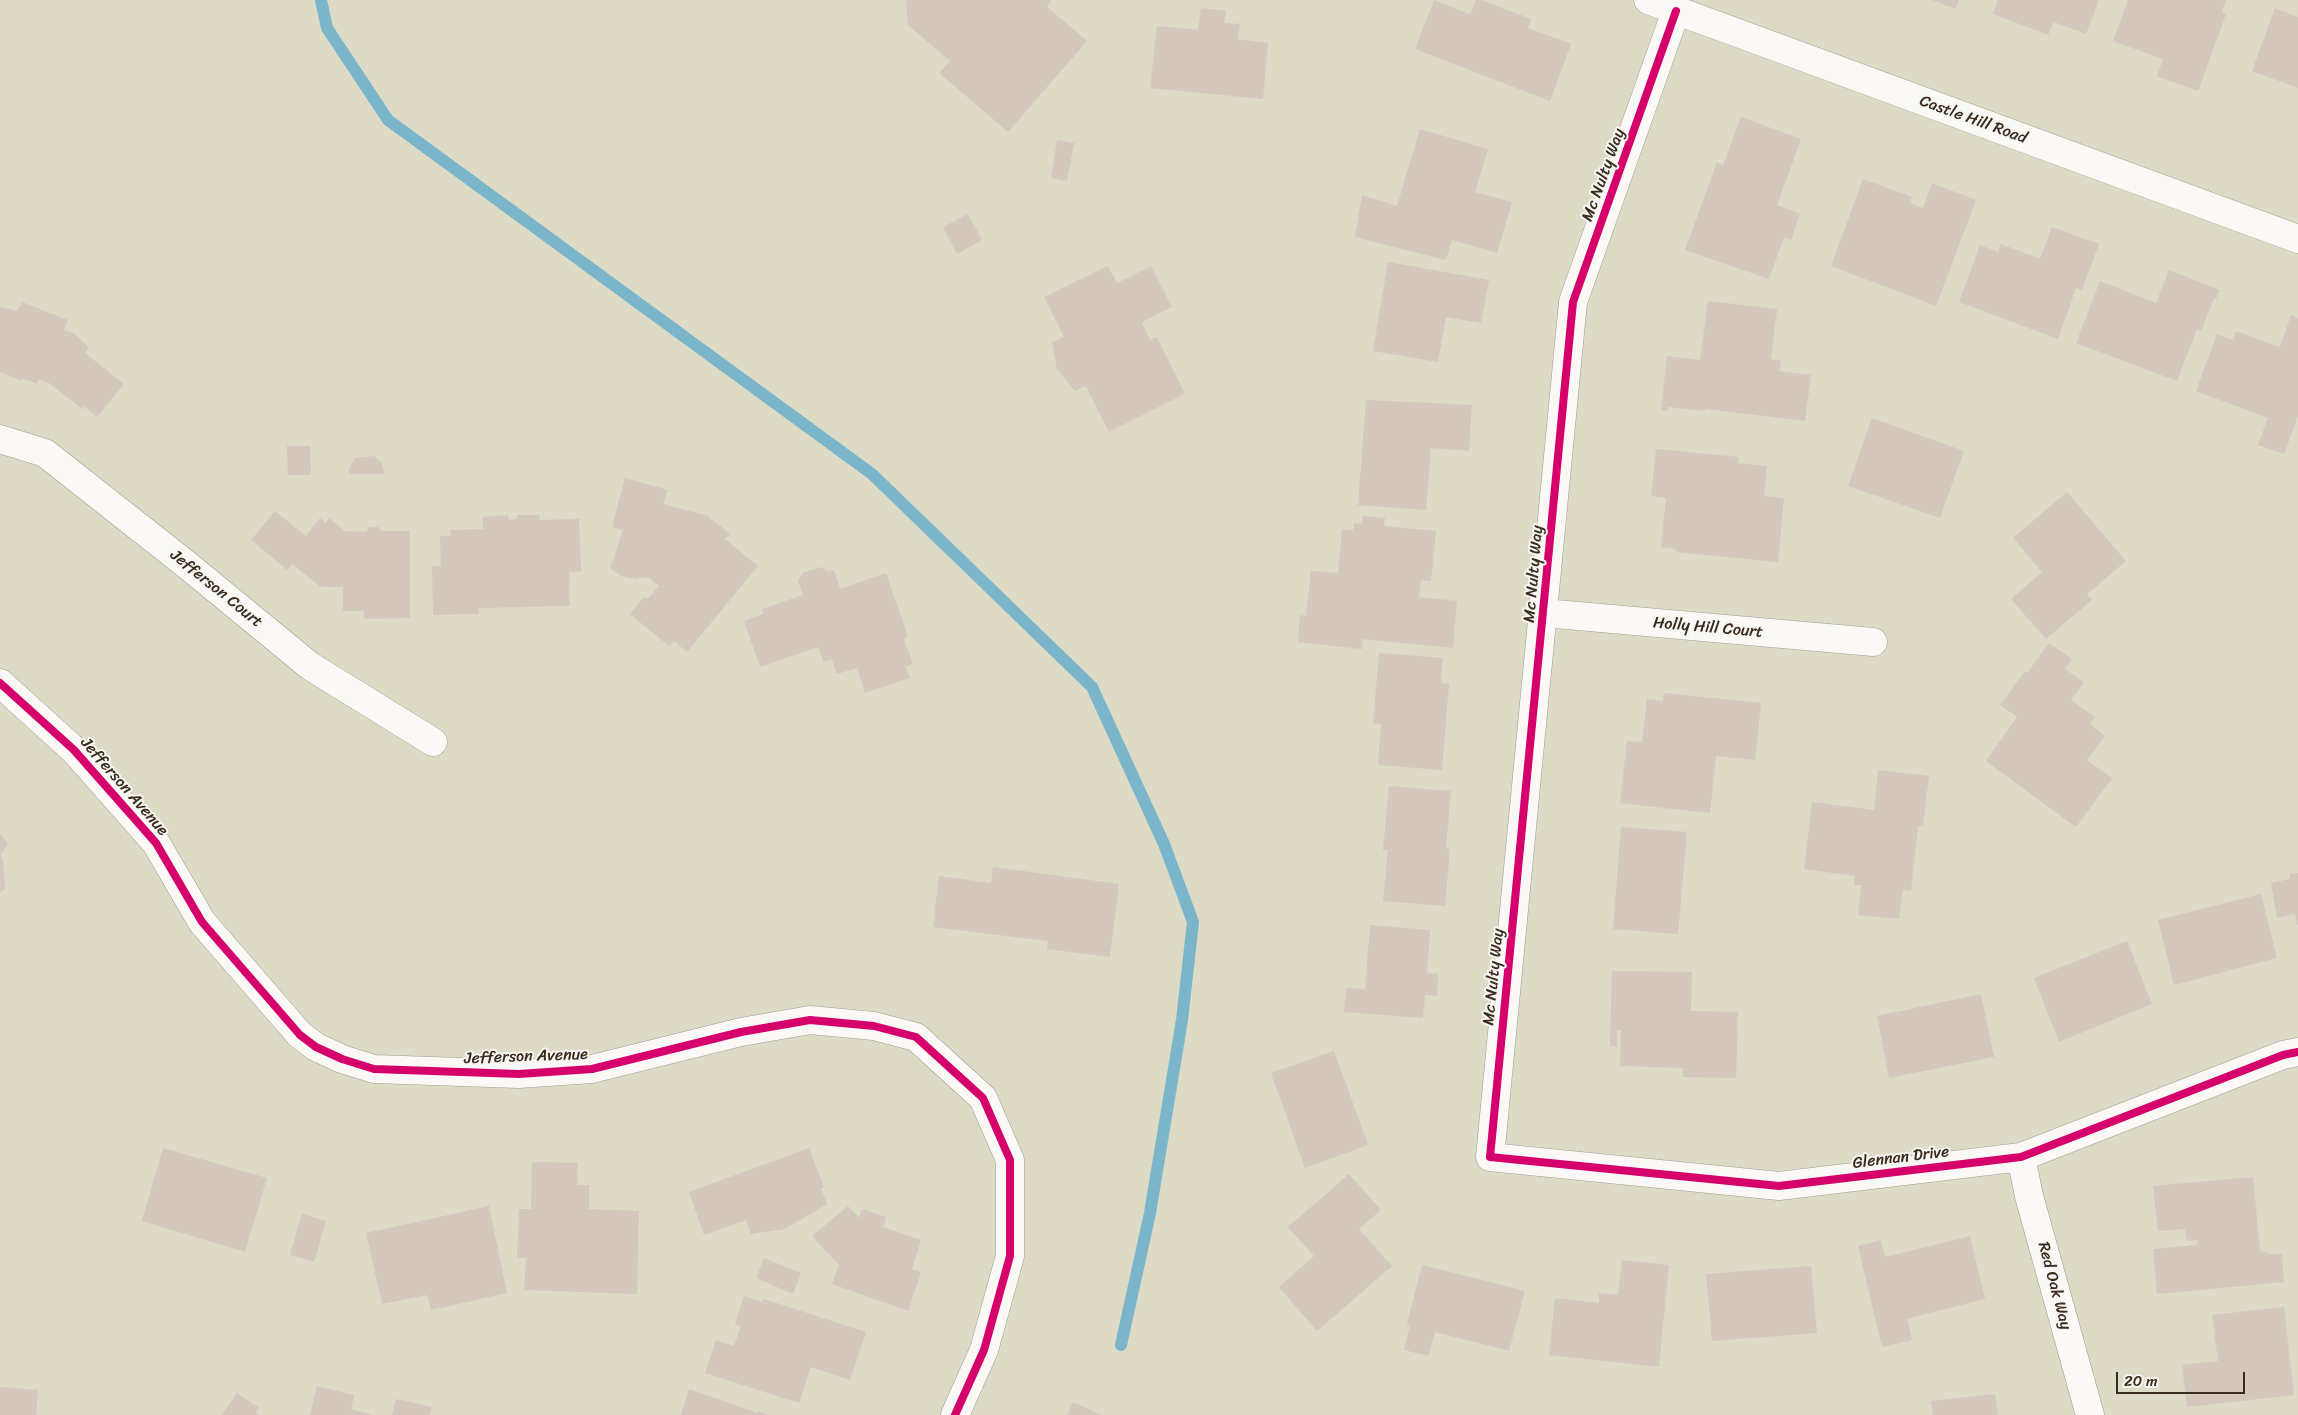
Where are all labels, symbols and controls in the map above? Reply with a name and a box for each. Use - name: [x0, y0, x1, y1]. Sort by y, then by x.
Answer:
- street label: Castle Hill Road: [1917, 92, 2029, 148]
- street label: Mc Nulty Way: [1578, 126, 1630, 224]
- street label: Mc Nulty Way: [1520, 525, 1548, 623]
- street label: Jefferson Court: [166, 546, 266, 632]
- street label: Holly Hill Court: [1652, 614, 1764, 642]
- street label: Jefferson Avenue: [76, 734, 172, 840]
- street label: Mc Nulty Way: [1479, 928, 1509, 1026]
- street label: Jefferson Avenue: [464, 1045, 588, 1069]
- street label: Glennan Drive: [1852, 1143, 1950, 1173]
- street label: Red Oak Way: [2033, 1240, 2075, 1332]
- scale bar: [2118, 1362, 2247, 1394]
- text: 20 m: [2124, 1368, 2158, 1394]

